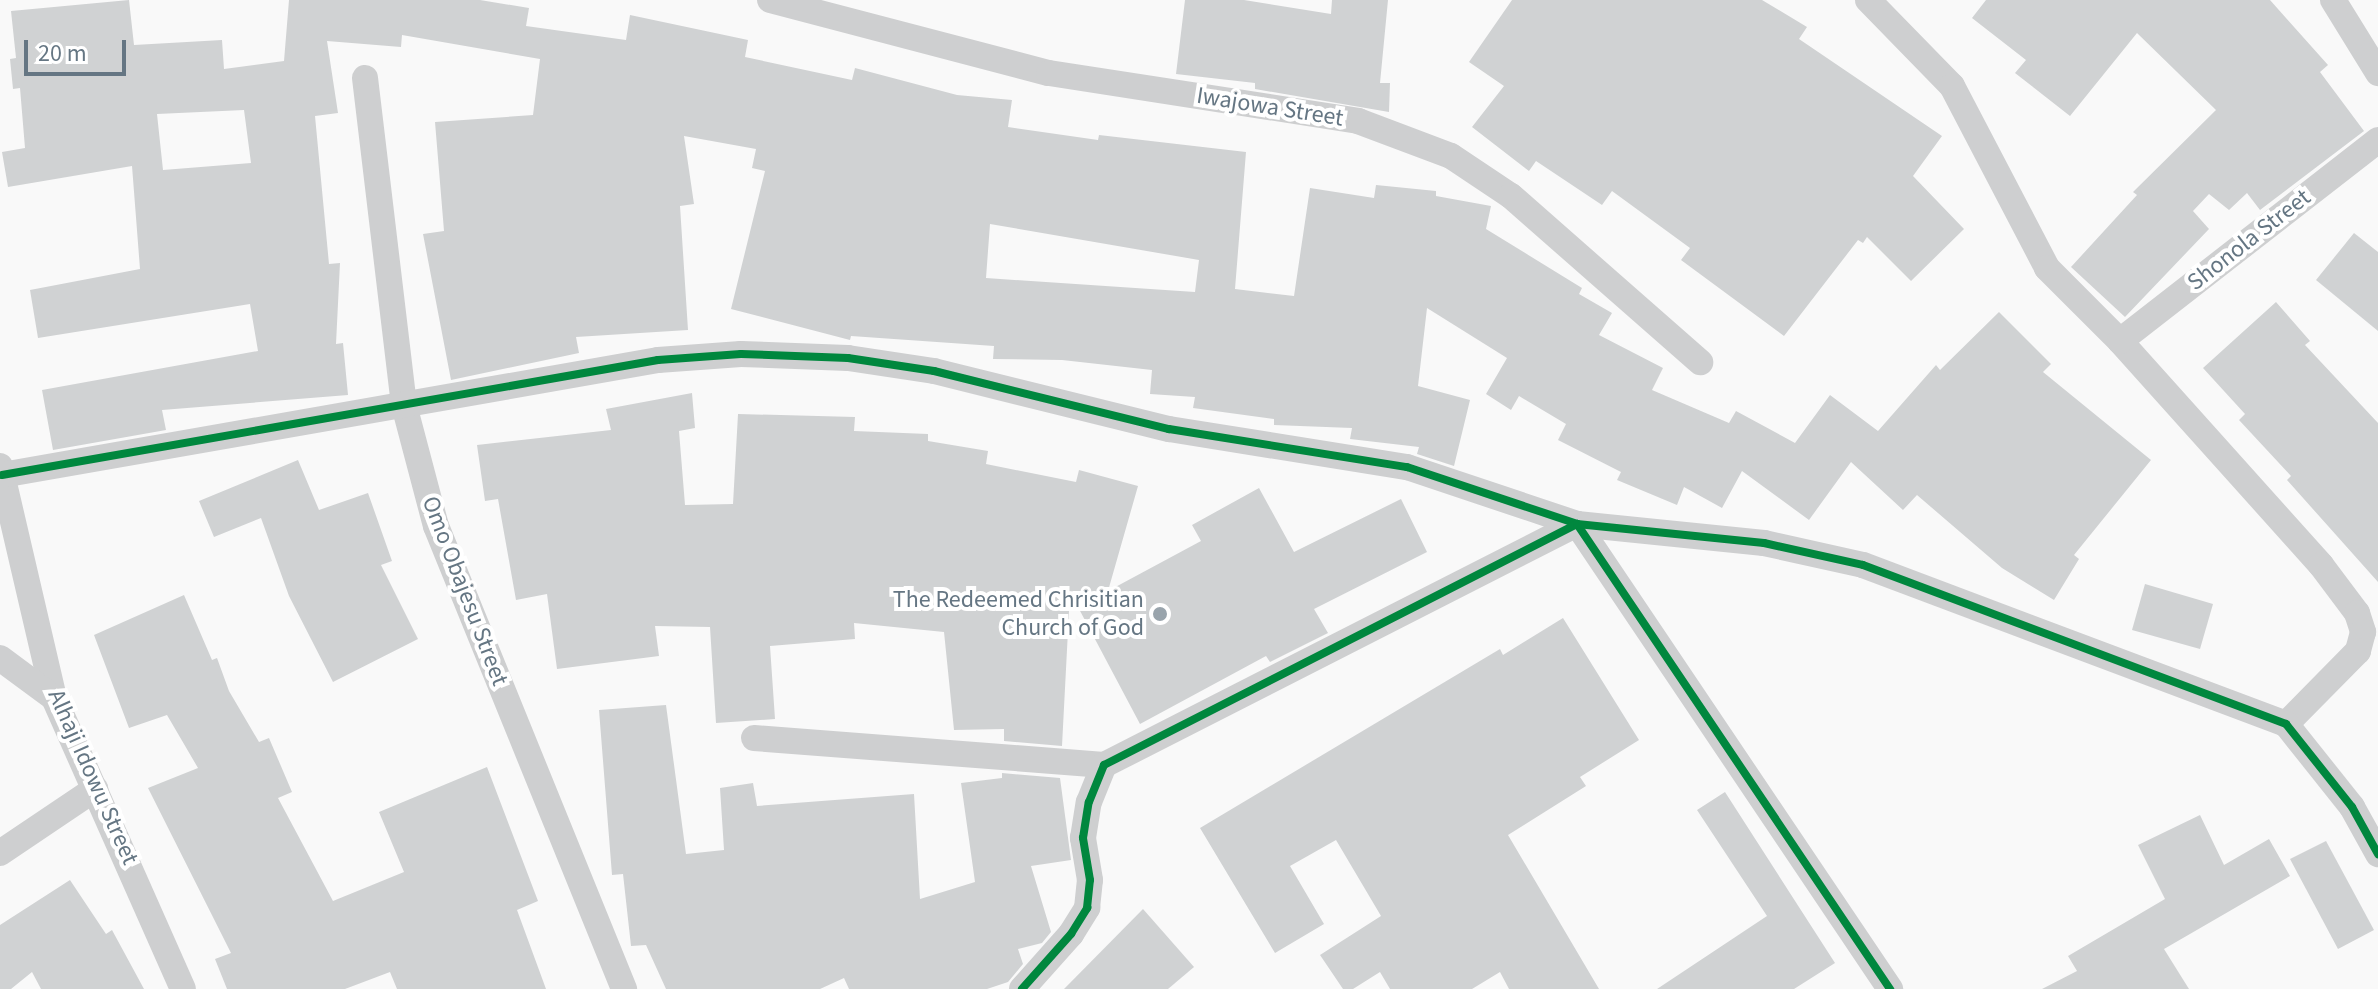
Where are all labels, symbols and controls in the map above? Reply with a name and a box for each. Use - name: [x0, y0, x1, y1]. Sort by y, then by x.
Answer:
- scale bar: [28, 24, 130, 74]
- text: 20 m: [38, 36, 87, 71]
- street label: Iwajowa Street: [1195, 81, 1345, 133]
- street label: Shonola Street: [2182, 183, 2316, 297]
- street label: Omo Obajesu Street: [416, 492, 514, 690]
- place label: The Redeemed Chrisitian Church of God: [893, 586, 1144, 642]
- marker: The Redeemed Chrisitian Church of God: [1151, 605, 1169, 623]
- street label: Alhaji Idowu Street: [41, 685, 145, 869]

